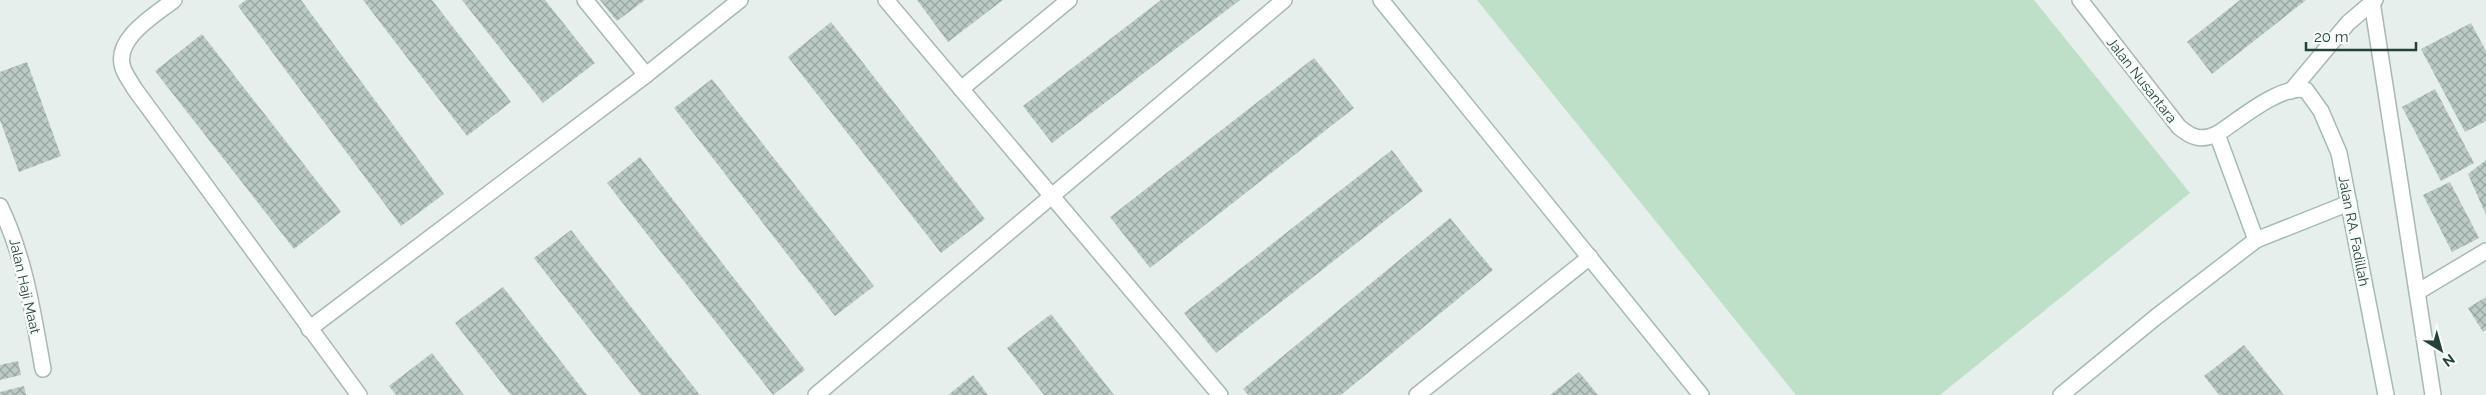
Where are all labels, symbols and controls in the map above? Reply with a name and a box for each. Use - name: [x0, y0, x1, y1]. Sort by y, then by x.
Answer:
- scale bar: [2306, 20, 2416, 52]
- text: 20 m: [2314, 28, 2349, 46]
- street label: Jalan Nusantara: [2104, 34, 2180, 126]
- street label: Jalan RA. Fadillah: [2335, 174, 2373, 288]
- street label: Jalan Haji Maat: [6, 237, 44, 335]
- north arrow: [2416, 325, 2466, 375]
- text: N: [2440, 351, 2458, 370]

